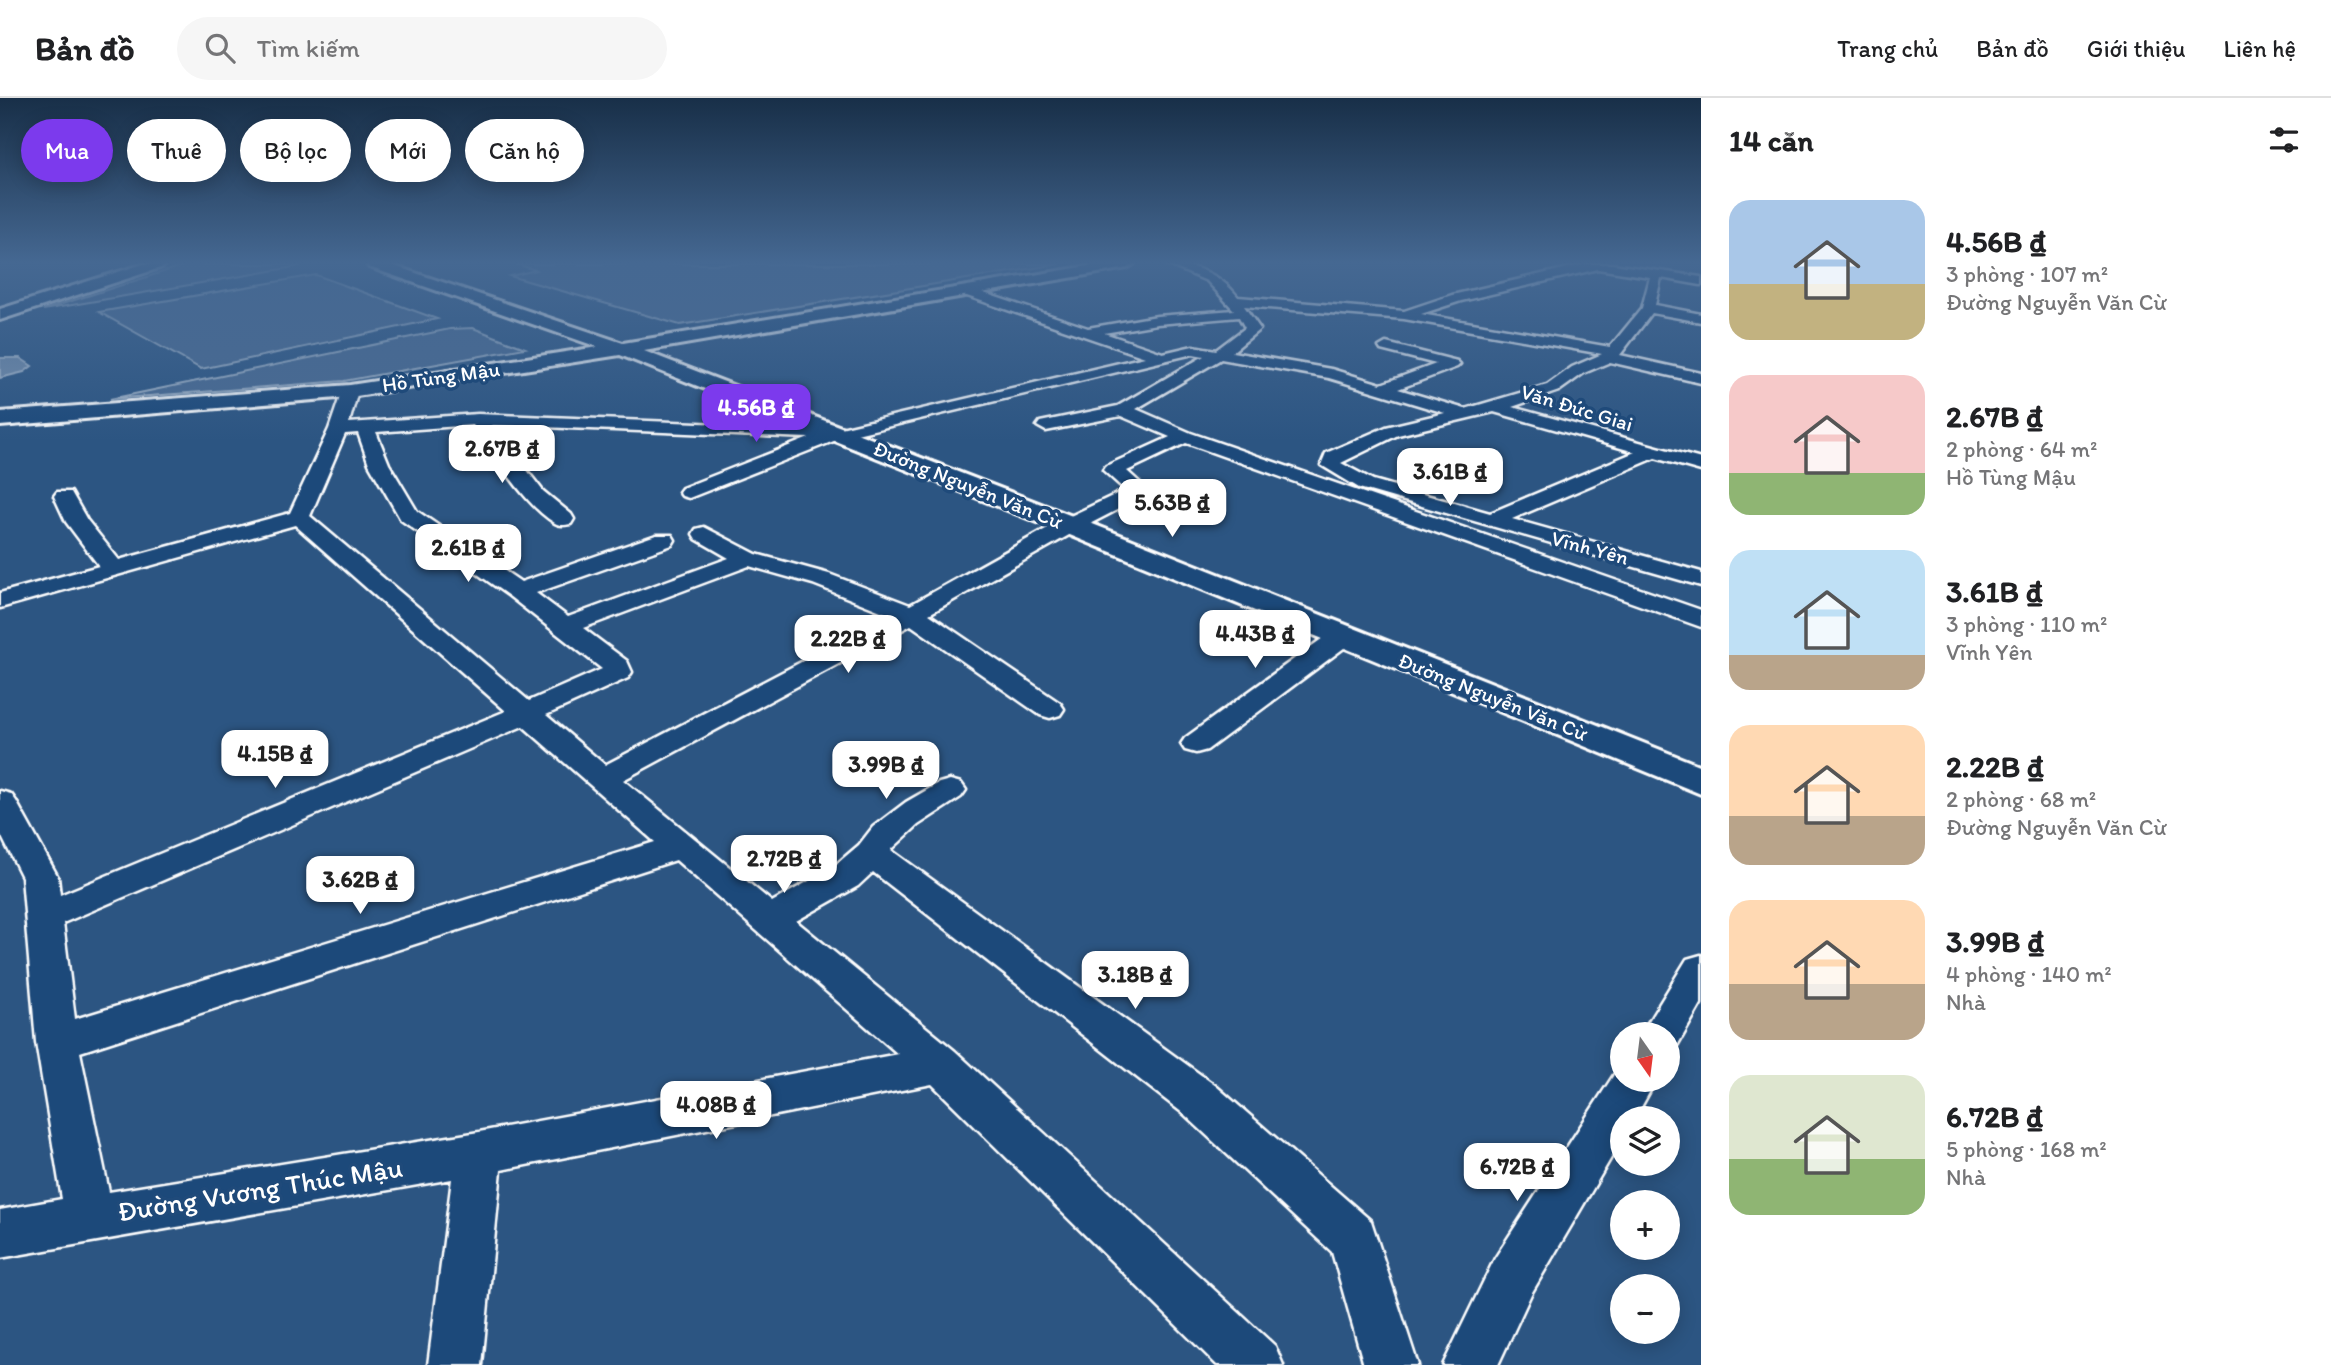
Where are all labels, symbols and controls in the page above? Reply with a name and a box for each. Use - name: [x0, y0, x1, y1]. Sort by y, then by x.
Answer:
- search box: [177, 17, 667, 80]
- text: Bản đồ: [35, 29, 135, 68]
- icon: search: [201, 29, 239, 67]
- text: Tìm kiếm: [257, 32, 360, 64]
- text: Trang chủ: [1837, 34, 1938, 63]
- text: Bản đồ: [1976, 34, 2049, 63]
- text: Giới thiệu: [2087, 34, 2186, 63]
- text: Liên hệ: [2224, 34, 2296, 63]
- chip: Mua: [21, 119, 113, 182]
- chip: Thuê: [127, 119, 226, 182]
- chip: Bộ lọc: [240, 119, 351, 182]
- chip: Mới: [365, 119, 451, 182]
- chip: Căn hộ: [465, 119, 584, 182]
- icon: filters: [2265, 121, 2303, 159]
- text: 14 căn: [1729, 122, 1813, 159]
- text: 4.56B ₫: [1946, 223, 2046, 260]
- icon: home: [1785, 228, 1869, 312]
- text: 3 phòng · 107 m²: [1946, 260, 2108, 288]
- text: Đường Nguyễn Văn Cừ: [1946, 288, 2167, 316]
- street label: Hồ Tùng Mậu: [380, 356, 502, 397]
- street label: Văn Đức Giai: [1518, 379, 1636, 436]
- pin: 4.56B ₫: [691, 384, 821, 444]
- text: 4.56B ₫: [718, 393, 794, 421]
- text: 2.67B ₫: [1946, 398, 2043, 435]
- icon: home: [1785, 403, 1869, 487]
- pin: 2.67B ₫: [437, 426, 567, 485]
- text: 2.67B ₫: [465, 434, 539, 462]
- street label: Đường Nguyễn Văn Cừ: [870, 435, 1067, 534]
- text: 2 phòng · 64 m²: [1946, 435, 2097, 463]
- pin: 3.61B ₫: [1385, 448, 1515, 508]
- text: 3.61B ₫: [1413, 457, 1487, 485]
- text: Hồ Tùng Mậu: [1946, 463, 2076, 491]
- pin: 5.63B ₫: [1107, 480, 1237, 539]
- text: 5.63B ₫: [1134, 488, 1210, 516]
- pin: 2.61B ₫: [403, 524, 533, 584]
- street label: Vĩnh Yên: [1549, 525, 1632, 570]
- text: 2.61B ₫: [431, 533, 505, 561]
- text: 3.61B ₫: [1946, 573, 2043, 610]
- icon: home: [1785, 578, 1869, 662]
- pin: 4.43B ₫: [1190, 610, 1320, 670]
- text: 3 phòng · 110 m²: [1946, 610, 2107, 638]
- pin: 2.22B ₫: [783, 616, 913, 675]
- text: 4.43B ₫: [1216, 619, 1294, 647]
- text: 2.22B ₫: [810, 624, 886, 652]
- text: Vĩnh Yên: [1946, 638, 2032, 666]
- street label: Đường Nguyễn Văn Cừ: [1395, 647, 1592, 746]
- pin: 4.15B ₫: [210, 730, 340, 790]
- text: 4.15B ₫: [237, 739, 313, 767]
- pin: 3.99B ₫: [821, 742, 951, 801]
- text: 2.22B ₫: [1946, 748, 2044, 785]
- text: 3.99B ₫: [848, 750, 924, 778]
- icon: home: [1785, 753, 1869, 837]
- text: 2 phòng · 68 m²: [1946, 785, 2096, 813]
- text: Đường Nguyễn Văn Cừ: [1946, 813, 2167, 841]
- pin: 2.72B ₫: [719, 836, 849, 895]
- text: 2.72B ₫: [747, 844, 821, 872]
- pin: 3.62B ₫: [295, 856, 425, 916]
- text: 3.62B ₫: [322, 865, 398, 893]
- text: 3.99B ₫: [1946, 923, 2044, 960]
- icon: home: [1785, 928, 1869, 1012]
- pin: 3.18B ₫: [1070, 951, 1200, 1011]
- text: 3.18B ₫: [1098, 960, 1172, 988]
- text: 4 phòng · 140 m²: [1946, 960, 2112, 988]
- text: Nhà: [1946, 988, 1986, 1016]
- north arrow: [1610, 1022, 1680, 1092]
- map controls: [1610, 1022, 1680, 1344]
- pin: 4.08B ₫: [651, 1082, 781, 1141]
- text: 4.08B ₫: [676, 1090, 756, 1118]
- text: 6.72B ₫: [1946, 1098, 2043, 1135]
- icon: home: [1785, 1103, 1869, 1187]
- button: layers: [1610, 1106, 1680, 1176]
- text: 5 phòng · 168 m²: [1946, 1135, 2107, 1163]
- pin: 6.72B ₫: [1452, 1144, 1582, 1203]
- street label: Đường Vương Thúc Mậu: [115, 1150, 405, 1228]
- text: 6.72B ₫: [1480, 1152, 1554, 1180]
- text: Nhà: [1946, 1163, 1986, 1191]
- button: +: [1610, 1190, 1680, 1260]
- button: −: [1610, 1274, 1680, 1344]

